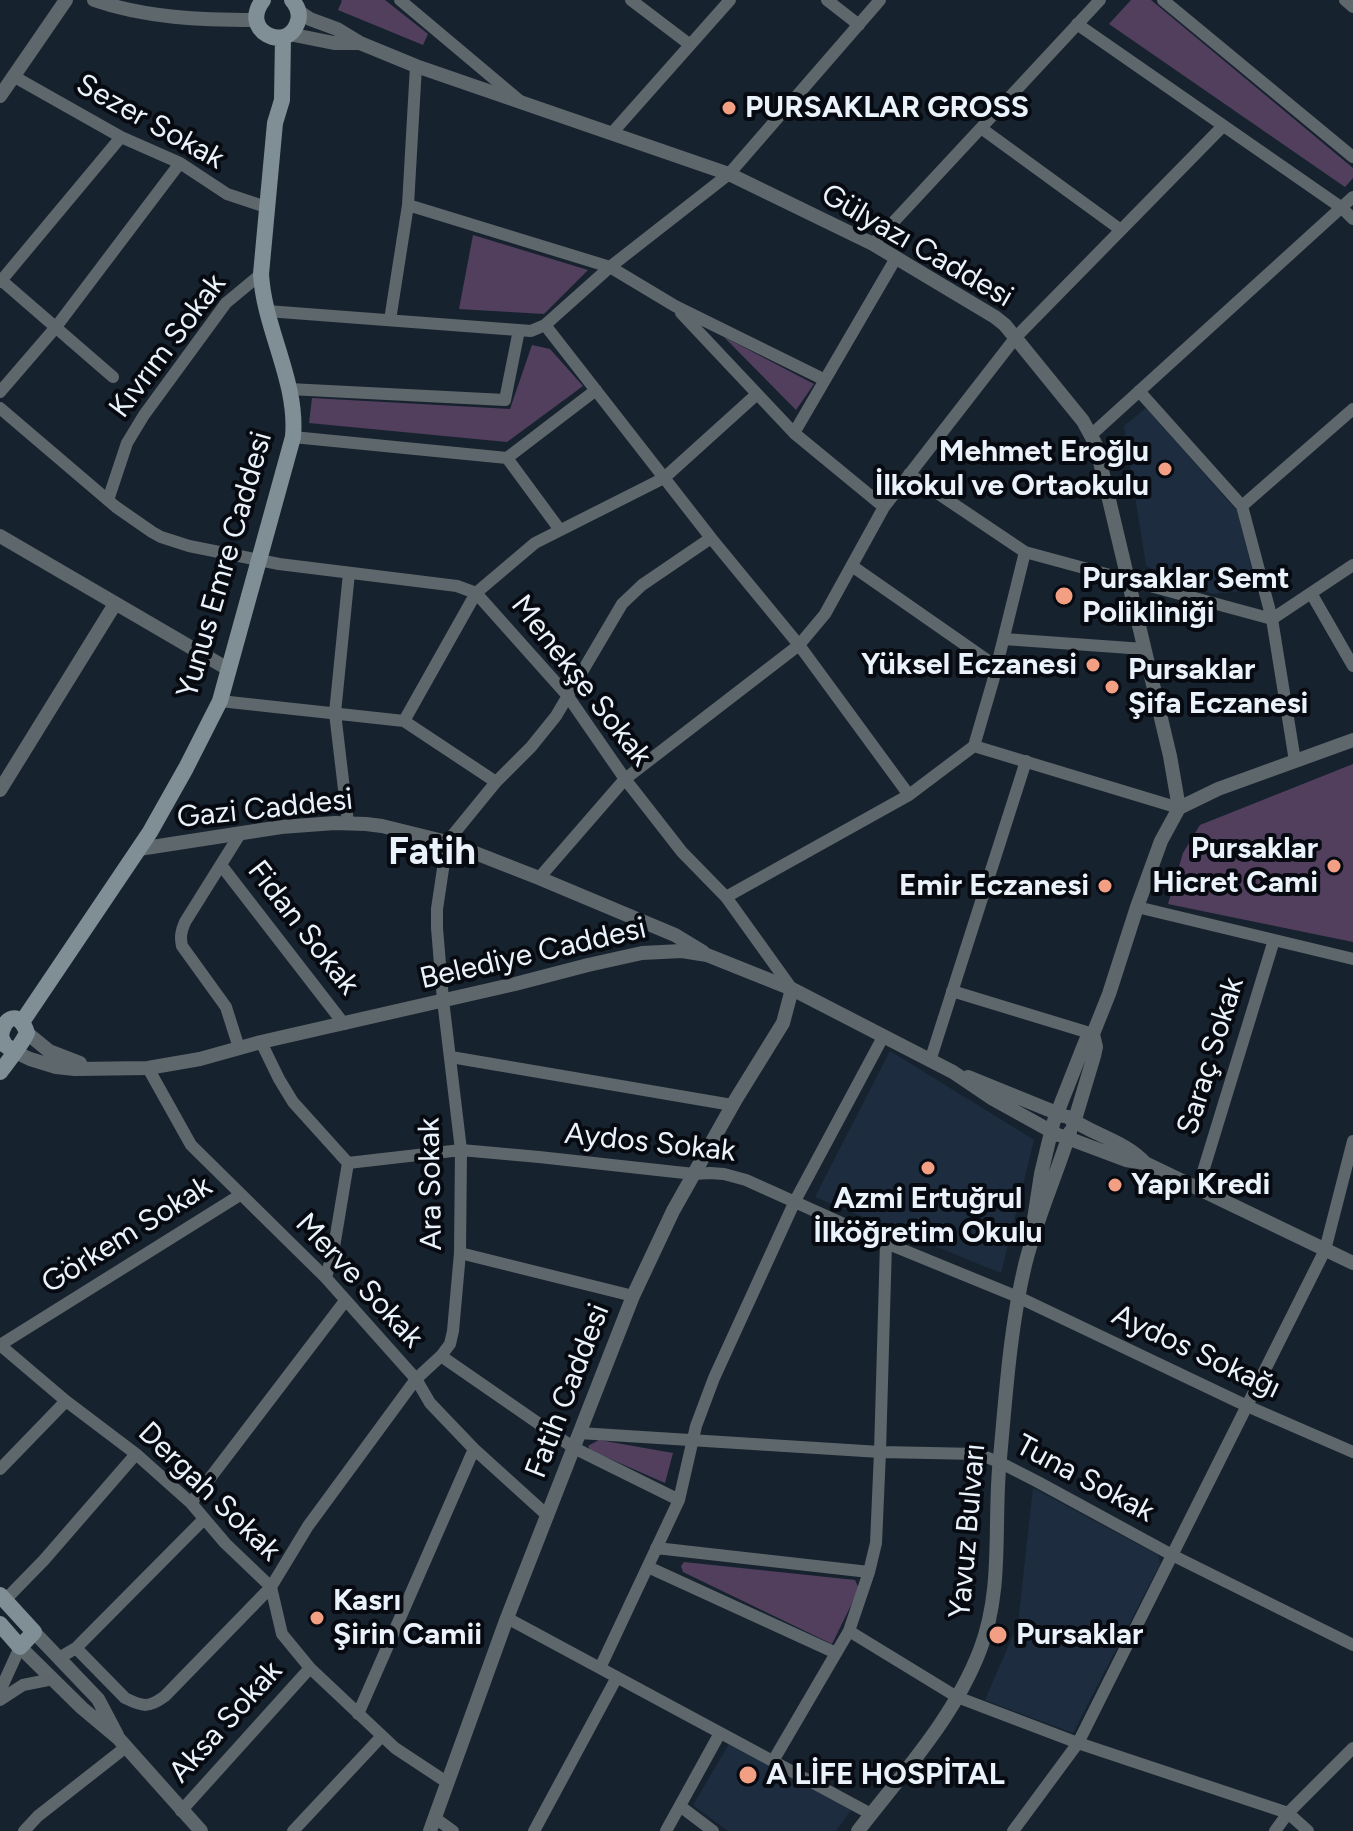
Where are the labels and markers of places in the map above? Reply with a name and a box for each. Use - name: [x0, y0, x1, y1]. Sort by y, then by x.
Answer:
- place label: PURSAKLAR GROSS: [745, 90, 1029, 126]
- marker: PURSAKLAR GROSS: [720, 99, 738, 117]
- place label: Mehmet Eroğlu İlkokul ve Ortaokulu: [875, 434, 1149, 504]
- marker: Mehmet Eroğlu İlkokul ve Ortaokulu: [1156, 460, 1174, 478]
- place label: Pursaklar Semt Polikliniği: [1082, 561, 1289, 632]
- marker: Pursaklar Semt Polikliniği: [1053, 585, 1075, 607]
- place label: Yüksel Eczanesi: [861, 647, 1077, 683]
- place label: Pursaklar Şifa Eczanesi: [1128, 652, 1308, 722]
- marker: Yüksel Eczanesi: [1084, 656, 1102, 674]
- marker: Pursaklar Şifa Eczanesi: [1103, 678, 1121, 696]
- place label: Pursaklar Hicret Cami: [1152, 831, 1318, 902]
- marker: Pursaklar Hicret Cami: [1325, 857, 1343, 875]
- place label: Emir Eczanesi: [899, 868, 1089, 904]
- marker: Emir Eczanesi: [1096, 877, 1114, 895]
- marker: Azmi Ertuğrul İlköğretim Okulu: [919, 1159, 937, 1177]
- place label: Yapı Kredi: [1131, 1167, 1270, 1203]
- marker: Yapı Kredi: [1106, 1176, 1124, 1194]
- place label: Azmi Ertuğrul İlköğretim Okulu: [813, 1181, 1043, 1252]
- place label: Kasrı Şirin Camii: [333, 1583, 482, 1654]
- marker: Kasrı Şirin Camii: [308, 1609, 326, 1627]
- place label: Pursaklar: [1016, 1617, 1143, 1653]
- marker: Pursaklar: [987, 1624, 1009, 1646]
- place label: A LİFE HOSPİTAL: [766, 1757, 1005, 1793]
- marker: A LİFE HOSPİTAL: [737, 1764, 759, 1786]

